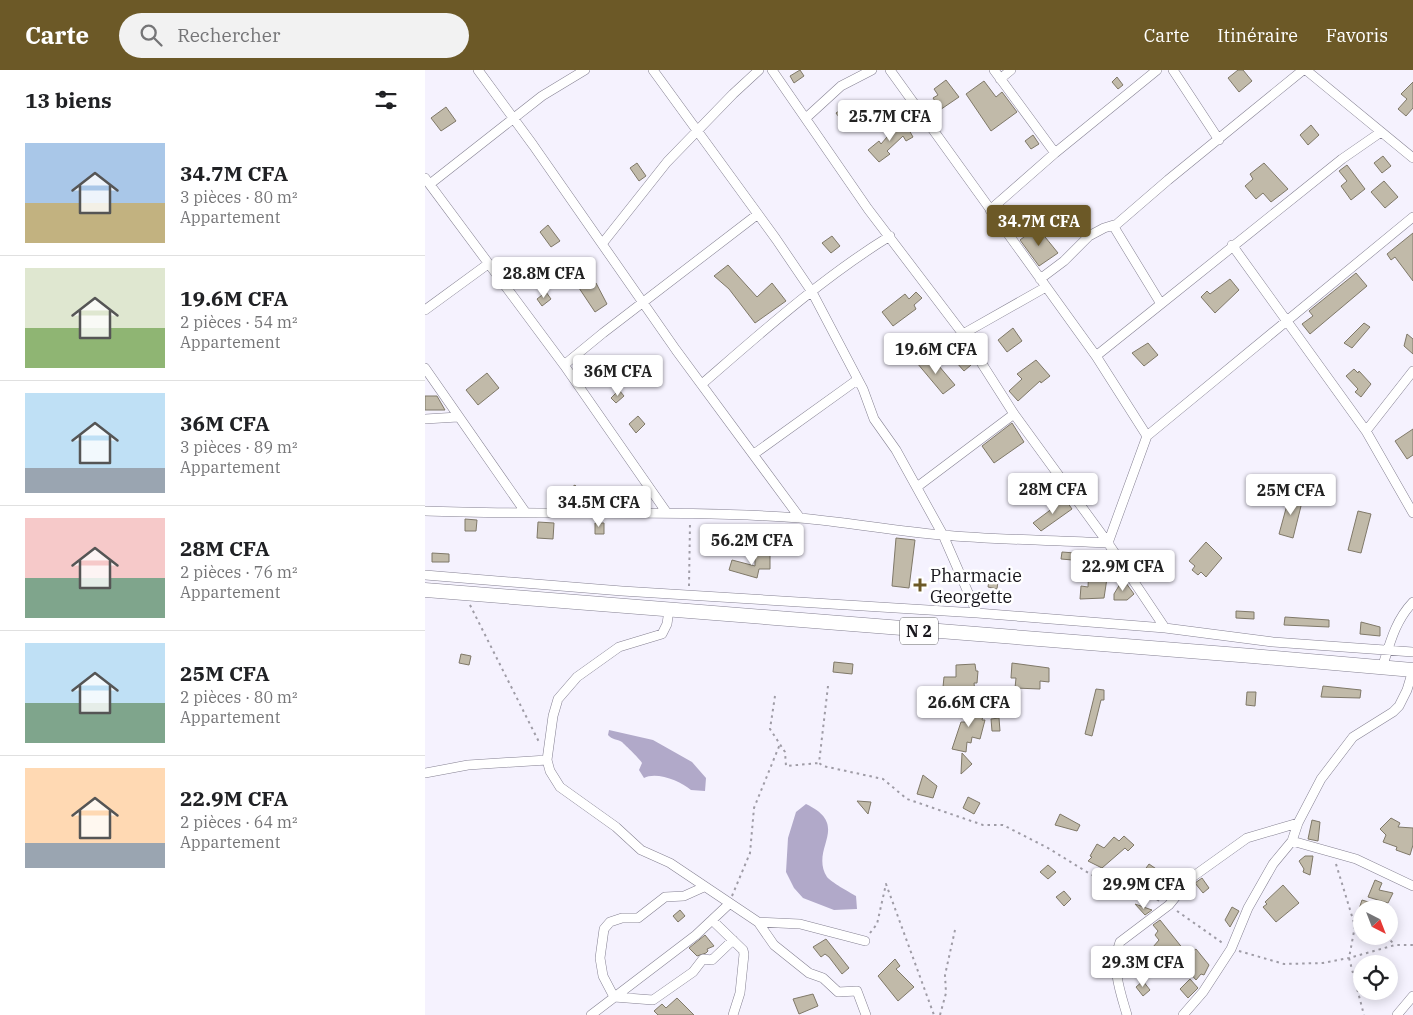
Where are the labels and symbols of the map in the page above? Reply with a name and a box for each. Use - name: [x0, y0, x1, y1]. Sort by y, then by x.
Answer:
- pin: 25.7M CFA: [833, 100, 947, 142]
- pin: 34.7M CFA: [982, 204, 1096, 247]
- pin: 28.8M CFA: [487, 256, 601, 299]
- pin: 19.6M CFA: [879, 332, 993, 375]
- pin: 36M CFA: [572, 354, 664, 397]
- pin: 28M CFA: [1007, 472, 1099, 515]
- pin: 25M CFA: [1245, 474, 1337, 516]
- pin: 34.5M CFA: [542, 486, 656, 528]
- pin: 56.2M CFA: [695, 524, 809, 566]
- pin: 22.9M CFA: [1066, 550, 1180, 592]
- place label: Pharmacie Georgette: [930, 564, 1022, 608]
- marker: Pharmacie Georgette: [914, 579, 926, 591]
- road number: N 2: [900, 618, 938, 644]
- pin: 26.6M CFA: [912, 686, 1026, 728]
- pin: 29.9M CFA: [1087, 868, 1201, 910]
- north arrow: [1353, 900, 1397, 945]
- pin: 29.3M CFA: [1086, 946, 1200, 988]

